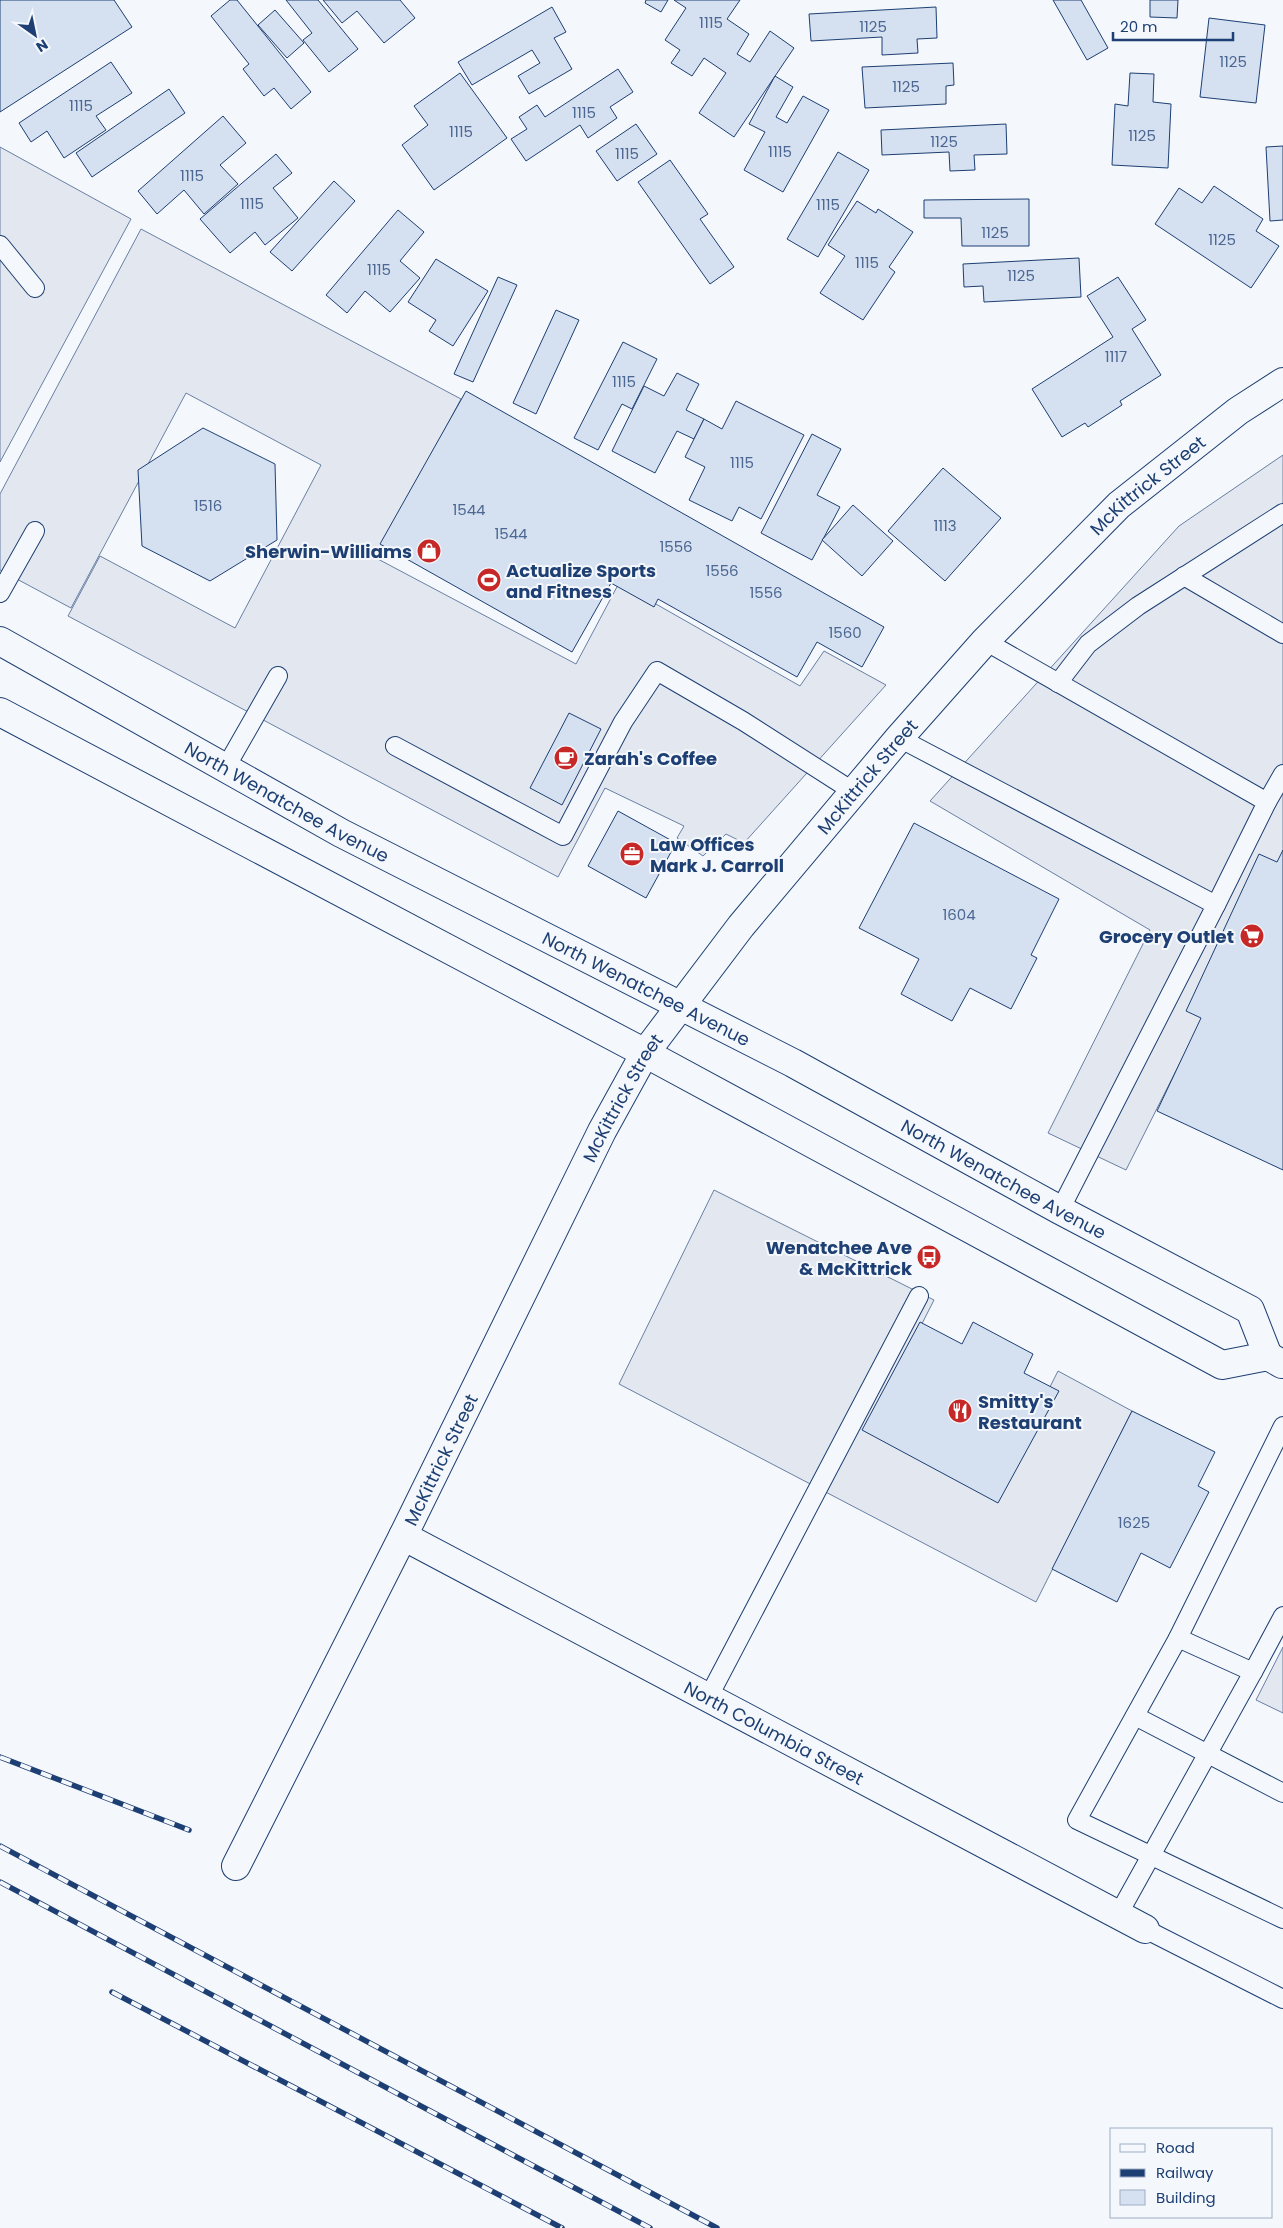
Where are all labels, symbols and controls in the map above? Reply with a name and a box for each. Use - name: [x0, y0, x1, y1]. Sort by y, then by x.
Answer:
- north arrow: [10, 10, 60, 60]
- scale bar: [1113, 10, 1233, 42]
- house number: 1115: [699, 12, 723, 33]
- house number: 1125: [859, 16, 887, 37]
- text: 20 m: [1120, 16, 1158, 37]
- text: N: [32, 35, 52, 57]
- house number: 1125: [1219, 51, 1247, 72]
- house number: 1125: [892, 76, 920, 97]
- house number: 1115: [69, 95, 93, 116]
- house number: 1115: [572, 102, 596, 123]
- house number: 1115: [449, 121, 473, 142]
- house number: 1125: [1128, 125, 1156, 146]
- house number: 1125: [930, 131, 958, 152]
- house number: 1115: [768, 141, 792, 162]
- house number: 1115: [615, 143, 639, 164]
- house number: 1115: [180, 165, 204, 186]
- house number: 1115: [240, 193, 264, 214]
- house number: 1115: [816, 194, 840, 215]
- house number: 1125: [981, 222, 1009, 243]
- house number: 1125: [1208, 229, 1236, 250]
- house number: 1115: [855, 252, 879, 273]
- house number: 1115: [367, 259, 391, 280]
- house number: 1125: [1007, 265, 1035, 286]
- house number: 1117: [1105, 346, 1127, 367]
- house number: 1115: [612, 371, 636, 392]
- street label: McKittrick Street: [1084, 429, 1210, 540]
- house number: 1115: [730, 452, 754, 473]
- house number: 1516: [194, 495, 222, 516]
- house number: 1544: [452, 499, 486, 520]
- house number: 1113: [933, 515, 957, 536]
- house number: 1544: [494, 523, 528, 544]
- house number: 1556: [659, 536, 693, 557]
- shop icon: Sherwin-Williams: [416, 538, 442, 564]
- place label: Sherwin-Williams: [245, 539, 412, 564]
- place label: Actualize Sports and Fitness: [506, 558, 656, 604]
- house number: 1556: [705, 560, 739, 581]
- sports icon: Actualize Sports and Fitness: [476, 567, 502, 593]
- house number: 1556: [749, 582, 783, 603]
- house number: 1560: [828, 622, 862, 643]
- street label: McKittrick Street: [811, 713, 923, 839]
- street label: North Wenatchee Avenue: [180, 735, 394, 868]
- cafe icon: Zarah's Coffee: [553, 745, 579, 771]
- place label: Zarah's Coffee: [584, 746, 717, 771]
- place label: Law Offices Mark J. Carroll: [650, 832, 784, 878]
- office icon: Law Offices Mark J. Carroll: [619, 841, 645, 867]
- house number: 1604: [942, 904, 976, 925]
- supermarket icon: Grocery Outlet: [1239, 923, 1265, 949]
- place label: Grocery Outlet: [1099, 924, 1234, 949]
- street label: North Wenatchee Avenue: [538, 925, 755, 1052]
- street label: McKittrick Street: [576, 1028, 668, 1166]
- street label: North Wenatchee Avenue: [897, 1113, 1111, 1245]
- place label: Wenatchee Ave & McKittrick: [766, 1235, 913, 1281]
- bus stop icon: Wenatchee Ave & McKittrick: [916, 1244, 942, 1270]
- place label: Smitty's Restaurant: [978, 1389, 1082, 1435]
- street label: McKittrick Street: [398, 1390, 483, 1530]
- restaurant icon: Smitty's Restaurant: [947, 1398, 973, 1424]
- house number: 1625: [1118, 1512, 1150, 1533]
- street label: North Columbia Street: [680, 1675, 868, 1790]
- legend: [1110, 2128, 1273, 2218]
- text: Road: [1156, 2137, 1195, 2158]
- text: Railway: [1156, 2162, 1214, 2183]
- text: Building: [1156, 2187, 1216, 2208]

